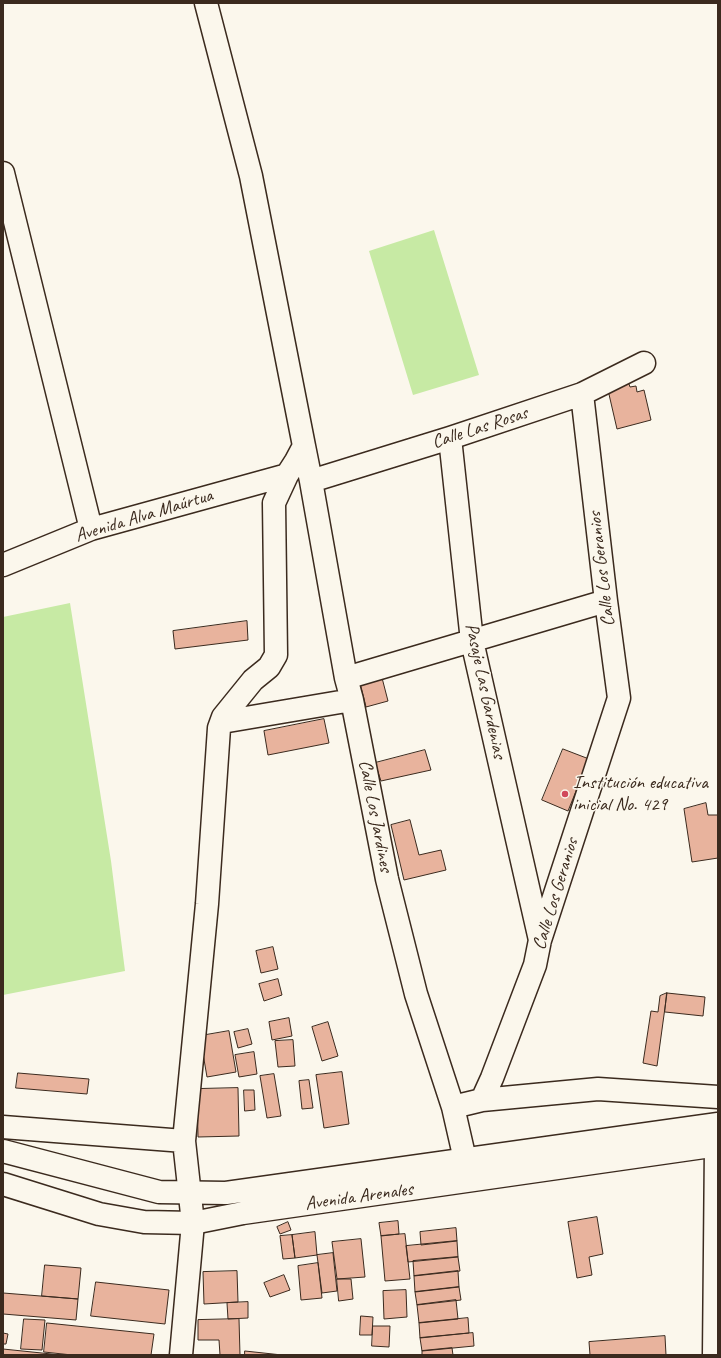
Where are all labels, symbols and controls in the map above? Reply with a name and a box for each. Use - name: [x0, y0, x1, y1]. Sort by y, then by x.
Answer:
- street label: Calle Las Rosas: [429, 402, 531, 454]
- street label: Avenida Alva Maúrtua: [72, 484, 216, 548]
- street label: Calle Los Geranios: [584, 510, 620, 628]
- street label: Pasaje Las Gardenias: [460, 621, 510, 761]
- street label: Calle Los Jardines: [353, 758, 397, 874]
- place label: Institución educativa inicial No. 429: [573, 772, 708, 816]
- marker: Institución educativa inicial No. 429: [560, 789, 570, 799]
- street label: Calle Los Geranios: [528, 835, 584, 953]
- street label: Avenida Arenales: [304, 1178, 414, 1216]

